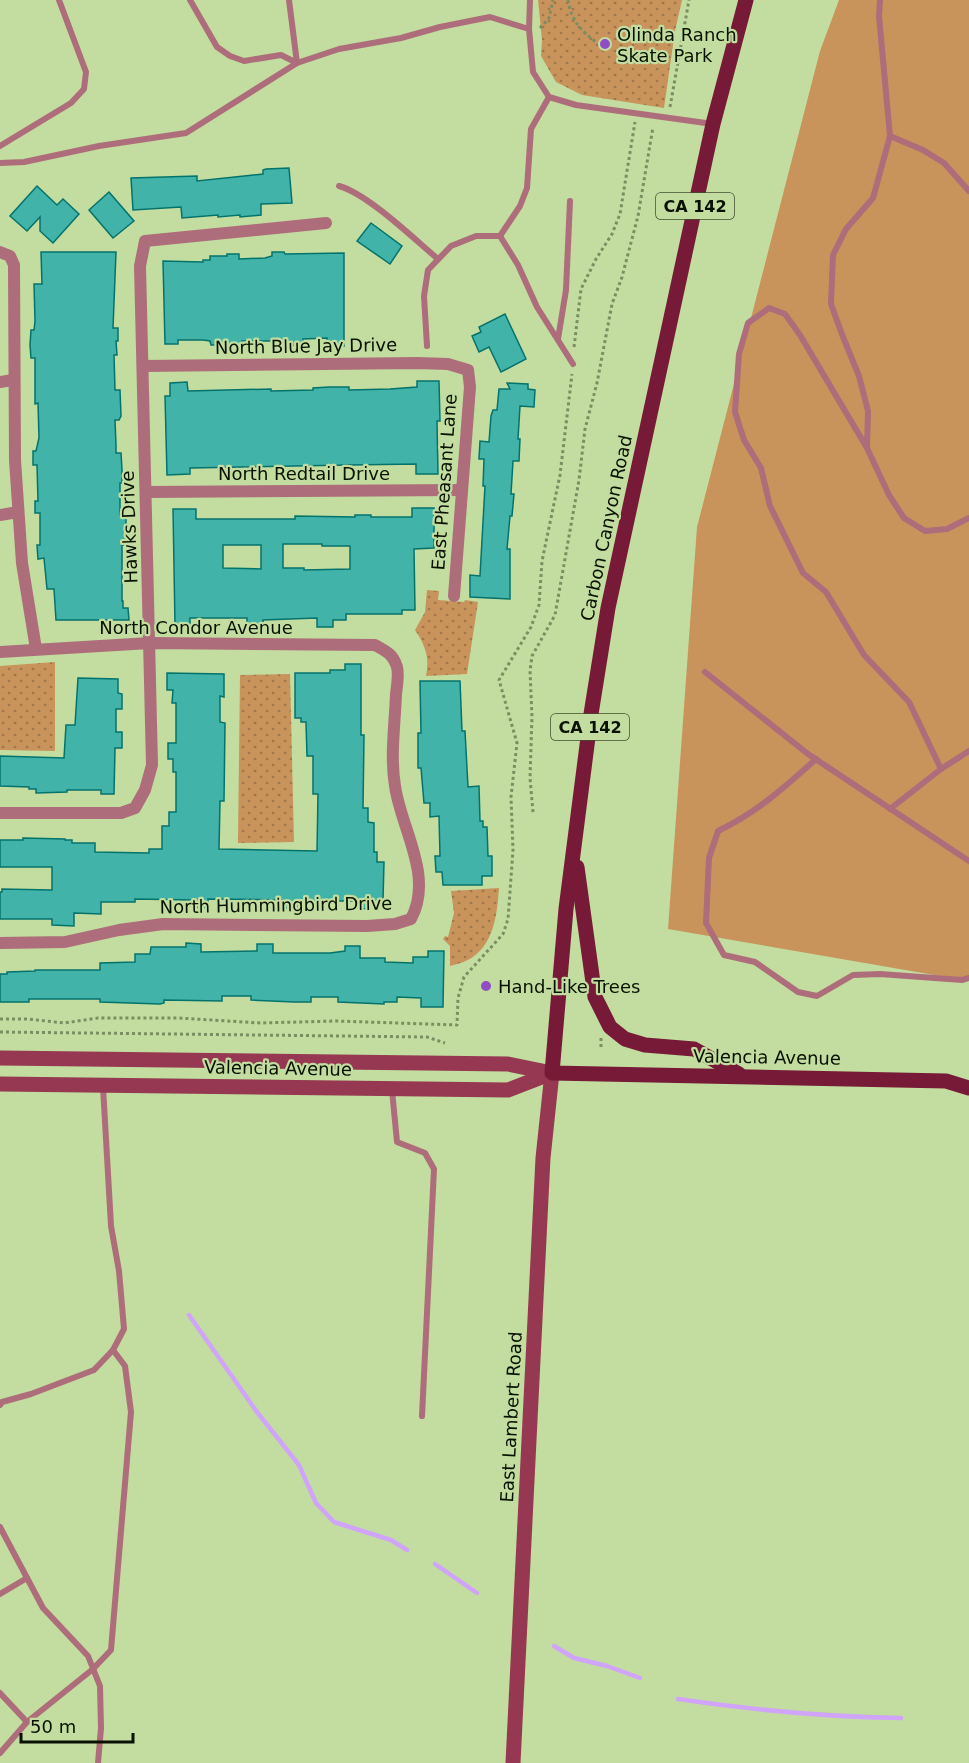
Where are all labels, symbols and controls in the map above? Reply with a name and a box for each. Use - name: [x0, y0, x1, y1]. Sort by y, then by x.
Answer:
- place label: Olinda Ranch Skate Park: [617, 24, 737, 66]
- marker: Olinda Ranch Skate Park: [598, 37, 612, 51]
- road number: CA 142: [656, 193, 734, 219]
- street label: North Blue Jay Drive: [215, 334, 397, 358]
- street label: East Pheasant Lane: [427, 393, 461, 571]
- street label: Carbon Canyon Road: [576, 433, 636, 623]
- street label: North Redtail Drive: [218, 463, 390, 484]
- street label: Hawks Drive: [117, 470, 141, 584]
- street label: North Condor Avenue: [99, 617, 293, 638]
- road number: CA 142: [551, 714, 629, 740]
- street label: North Hummingbird Drive: [160, 892, 392, 918]
- place label: Hand-Like Trees: [498, 976, 640, 997]
- marker: Hand-Like Trees: [479, 979, 493, 993]
- street label: Valencia Avenue: [693, 1045, 841, 1069]
- street label: Valencia Avenue: [204, 1056, 352, 1080]
- street label: East Lambert Road: [496, 1331, 526, 1503]
- scale bar: [21, 1706, 134, 1744]
- text: 50 m: [30, 1716, 76, 1737]

